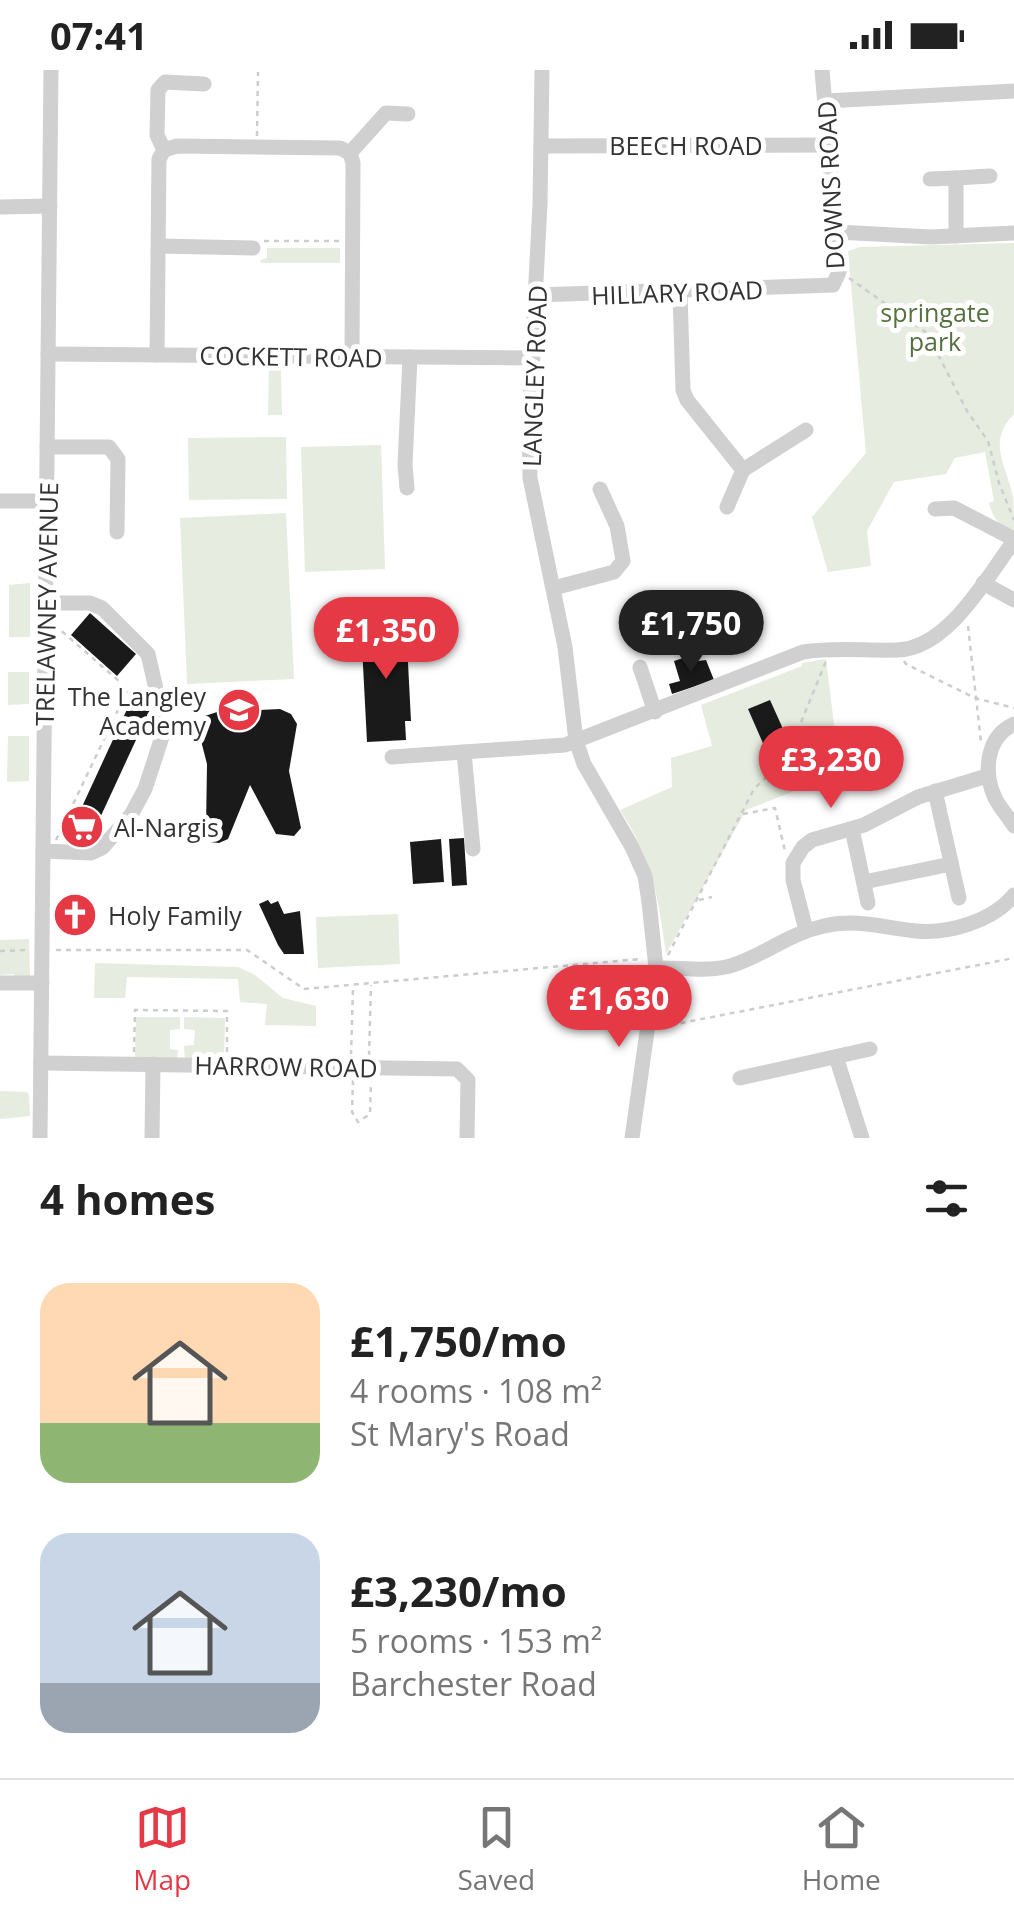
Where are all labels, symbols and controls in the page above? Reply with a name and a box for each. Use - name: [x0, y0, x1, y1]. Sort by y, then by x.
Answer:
- text: 07:41: [50, 9, 148, 61]
- street label: DOWNS ROAD: [809, 100, 851, 270]
- street label: BEECH ROAD: [609, 128, 763, 162]
- street label: HILLARY ROAD: [590, 272, 764, 312]
- street label: LANGLEY ROAD: [514, 284, 554, 468]
- park label: springate park: [880, 295, 990, 358]
- street label: COCKETT ROAD: [199, 337, 383, 375]
- street label: TRELAWNEY AVENUE: [27, 482, 65, 726]
- pin: £1,750: [610, 590, 772, 675]
- pin: £1,350: [305, 597, 467, 682]
- text: £1,750: [641, 601, 741, 644]
- text: £1,350: [336, 608, 436, 651]
- place label: The Langley Academy: [68, 679, 206, 742]
- school or university icon: The Langley Academy: [216, 687, 262, 733]
- pin: £3,230: [750, 726, 912, 811]
- text: £3,230: [781, 737, 881, 780]
- supermarket icon: Al-Nargis: [59, 804, 105, 850]
- place label: Al-Nargis: [114, 810, 219, 844]
- church icon: Holy Family: [52, 892, 98, 938]
- place label: Holy Family: [108, 898, 242, 932]
- pin: £1,630: [538, 965, 700, 1050]
- text: £1,630: [569, 976, 669, 1019]
- street label: HARROW ROAD: [194, 1047, 378, 1085]
- text: 4 homes: [40, 1170, 215, 1227]
- icon: filters: [919, 1171, 974, 1226]
- text: £1,750/mo: [350, 1312, 567, 1369]
- icon: home: [120, 1323, 240, 1443]
- text: 4 rooms · 108 m²: [350, 1369, 602, 1412]
- text: St Mary's Road: [350, 1412, 570, 1455]
- text: £3,230/mo: [350, 1562, 567, 1619]
- icon: home: [120, 1573, 240, 1693]
- text: 5 rooms · 153 m²: [350, 1619, 602, 1662]
- text: Barchester Road: [350, 1662, 597, 1705]
- tab: Map: [133, 1800, 191, 1898]
- tab: Saved: [457, 1800, 535, 1898]
- tab: Home: [802, 1800, 881, 1898]

